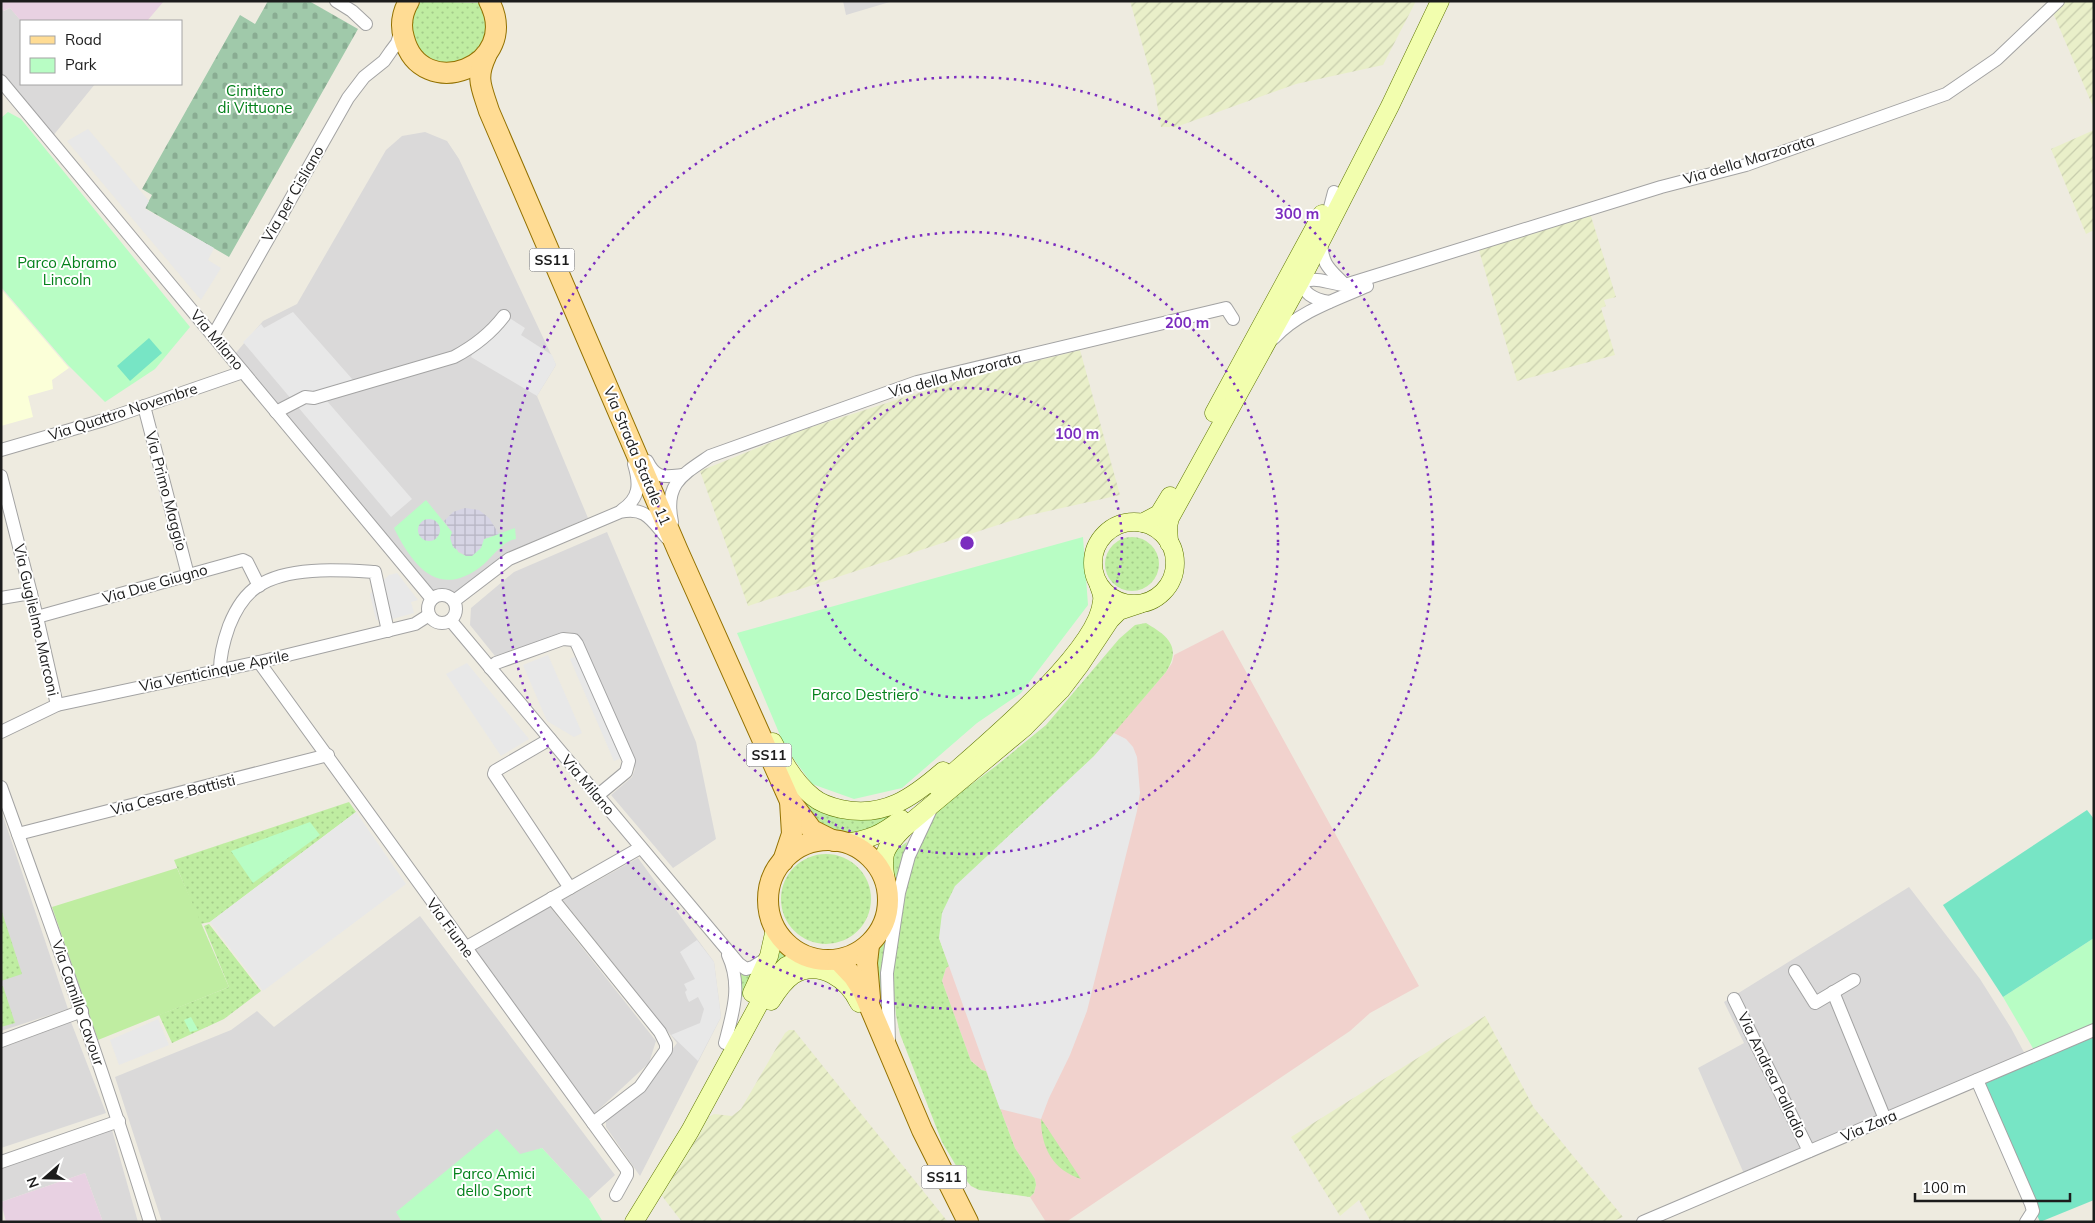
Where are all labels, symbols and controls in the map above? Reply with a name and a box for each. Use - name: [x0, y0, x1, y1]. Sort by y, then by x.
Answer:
- legend: [20, 20, 182, 85]
- text: Road: [65, 30, 102, 49]
- text: Park: [65, 55, 97, 74]
- park label: Cimitero di Vittuone: [218, 81, 293, 117]
- street label: Via della Marzorata: [1681, 131, 1817, 189]
- street label: Via per Cisliano: [257, 142, 328, 245]
- text: 300 m: [1275, 204, 1319, 223]
- road number: SS11: [530, 248, 574, 272]
- park label: Parco Abramo Lincoln: [17, 253, 117, 289]
- street label: Via Milano: [187, 305, 248, 374]
- text: 200 m: [1165, 313, 1209, 332]
- street label: Via della Marzorata: [887, 348, 1023, 401]
- street label: Via Quattro Novembre: [46, 378, 200, 445]
- street label: Via Strada Statale 11: [600, 383, 675, 528]
- text: 100 m: [1055, 424, 1099, 443]
- street label: Via Primo Maggio: [141, 429, 192, 553]
- centre of rings: [958, 534, 976, 552]
- street label: Via Guglielmo Marconi: [10, 542, 63, 698]
- street label: Via Due Giugno: [100, 559, 210, 608]
- street label: Via Venticinque Aprile: [137, 645, 291, 696]
- park label: Parco Destriero: [812, 685, 918, 704]
- road number: SS11: [746, 744, 792, 766]
- street label: Via Milano: [558, 750, 619, 819]
- street label: Via Cesare Battisti: [108, 770, 237, 819]
- street label: Via Fiume: [422, 894, 478, 961]
- street label: Via Camillo Cavour: [48, 937, 109, 1069]
- street label: Via Andrea Palladio: [1734, 1009, 1811, 1141]
- street label: Via Zara: [1838, 1105, 1900, 1146]
- north arrow: [20, 1153, 70, 1203]
- park label: Parco Amici dello Sport: [453, 1164, 535, 1200]
- road number: SS11: [922, 1166, 966, 1188]
- scale bar: [1915, 1170, 2070, 1202]
- text: N: [23, 1174, 43, 1190]
- text: 100 m: [1922, 1178, 1966, 1197]

